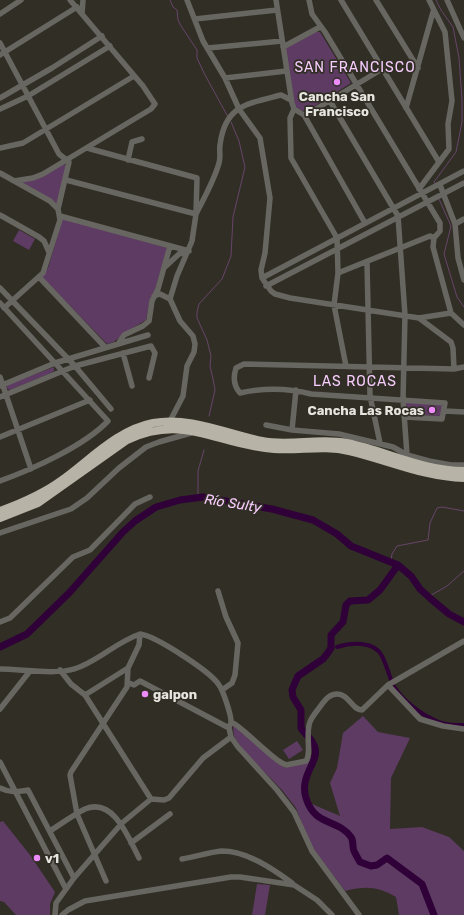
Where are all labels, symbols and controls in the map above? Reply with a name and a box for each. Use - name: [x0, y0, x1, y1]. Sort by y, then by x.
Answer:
- district label: SAN FRANCISCO: [294, 59, 416, 76]
- marker: Cancha San Francisco: [332, 77, 342, 87]
- place label: Cancha San Francisco: [299, 89, 375, 119]
- district label: LAS ROCAS: [313, 373, 397, 390]
- place label: Cancha Las Rocas: [308, 403, 424, 418]
- marker: Cancha Las Rocas: [427, 405, 437, 415]
- water label: Río Sulty: [203, 491, 264, 517]
- place label: galpon: [153, 687, 197, 702]
- marker: galpon: [140, 689, 150, 699]
- place label: v1: [45, 851, 59, 866]
- marker: v1: [32, 853, 42, 863]

